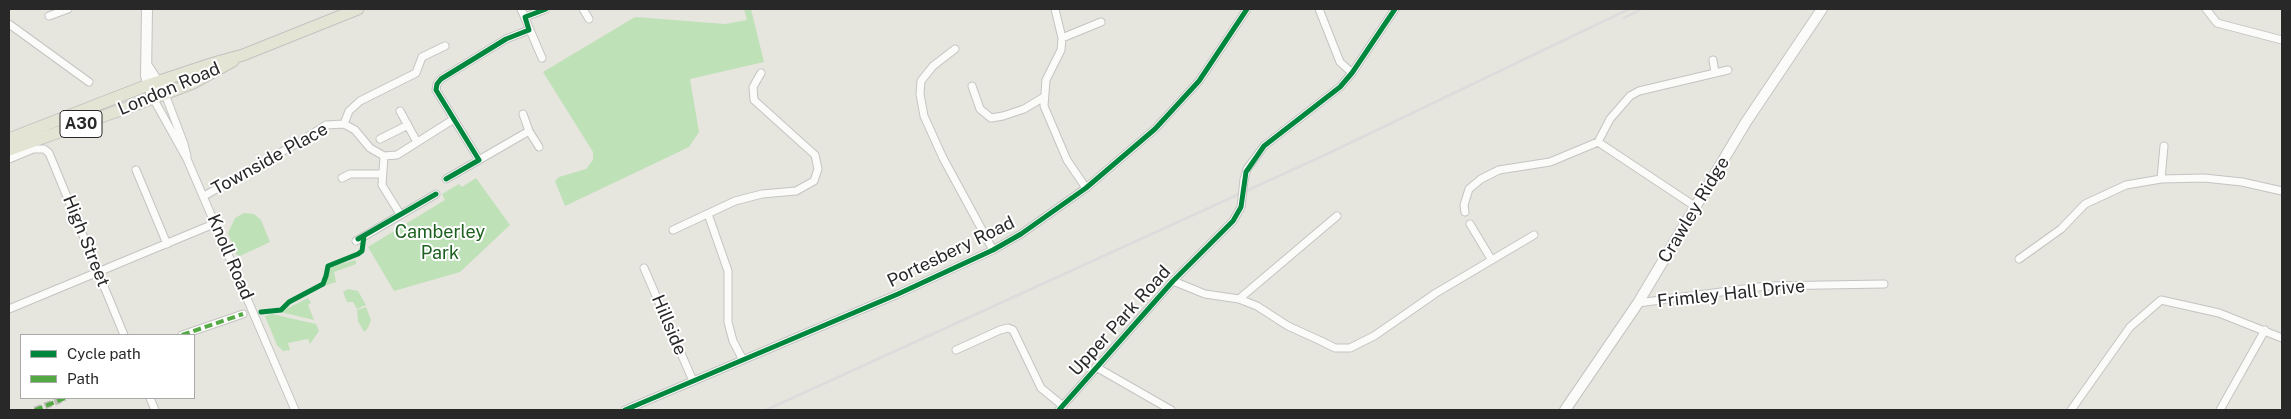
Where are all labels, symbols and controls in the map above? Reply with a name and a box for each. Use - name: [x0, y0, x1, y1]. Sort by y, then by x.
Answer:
- street label: London Road: [115, 58, 223, 120]
- road number: A30: [60, 110, 102, 138]
- street label: Townside Place: [208, 118, 332, 200]
- street label: Crawley Ridge: [1654, 153, 1734, 267]
- street label: High Street: [58, 192, 114, 290]
- street label: Knoll Road: [202, 211, 258, 303]
- street label: Portesbery Road: [884, 212, 1018, 292]
- park label: Camberley Park: [395, 221, 485, 264]
- street label: Upper Park Road: [1065, 261, 1175, 381]
- street label: Frimley Hall Drive: [1656, 275, 1806, 313]
- street label: Hillside: [647, 292, 691, 358]
- legend: [20, 334, 195, 399]
- text: Cycle path: [67, 345, 141, 362]
- text: Path: [67, 370, 99, 387]

